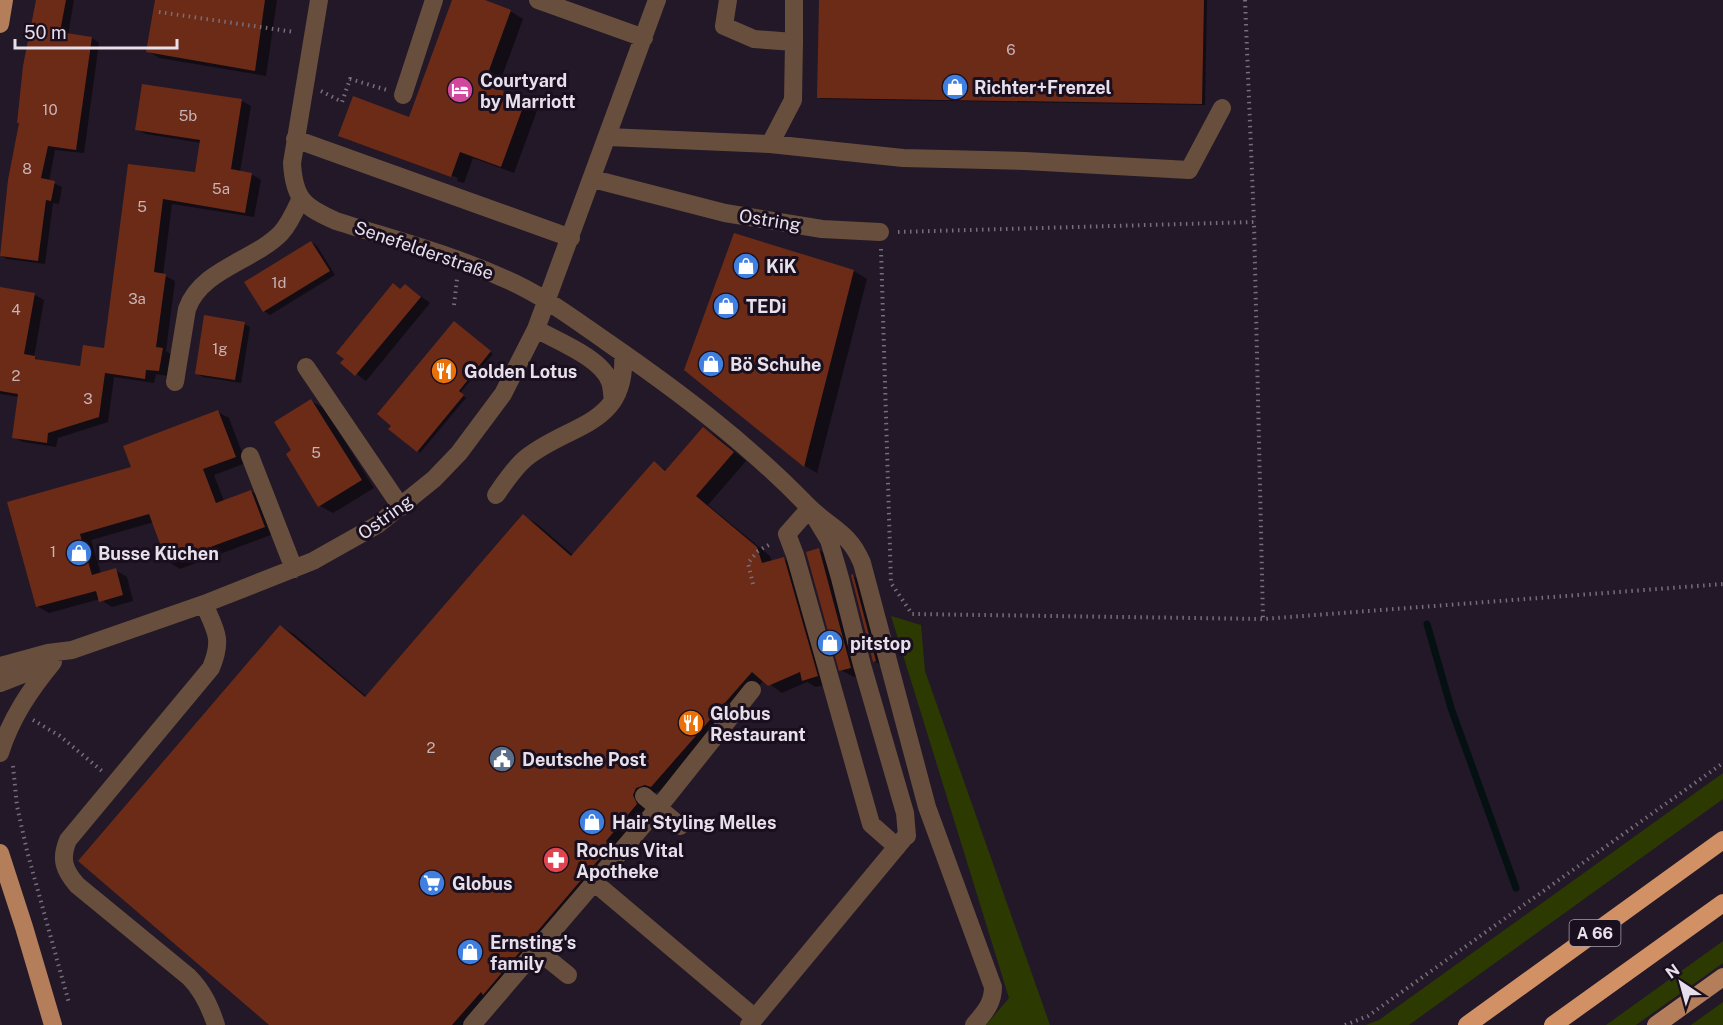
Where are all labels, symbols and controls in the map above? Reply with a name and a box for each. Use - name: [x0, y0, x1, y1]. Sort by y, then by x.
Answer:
- scale bar: [15, 12, 177, 50]
- text: 50 m: [24, 22, 67, 43]
- house number: 6: [1006, 41, 1016, 58]
- place label: Courtyard by Marriott: [480, 70, 576, 112]
- shop icon: Richter+Frenzel: [940, 72, 970, 102]
- hotel icon: Courtyard by Marriott: [445, 75, 475, 105]
- place label: Richter+Frenzel: [974, 77, 1112, 98]
- house number: 10: [42, 101, 58, 118]
- house number: 5b: [179, 107, 197, 124]
- house number: 8: [22, 160, 32, 177]
- house number: 5a: [212, 180, 230, 197]
- house number: 5: [137, 198, 147, 215]
- street label: Ostring: [738, 205, 802, 235]
- street label: Senefelderstraße: [352, 216, 496, 284]
- shop icon: KiK: [731, 251, 761, 281]
- place label: KiK: [766, 256, 797, 277]
- house number: 1d: [271, 274, 287, 291]
- house number: 3a: [128, 290, 146, 307]
- shop icon: TEDi: [711, 291, 741, 321]
- place label: TEDi: [746, 296, 786, 317]
- house number: 4: [11, 301, 21, 318]
- house number: 1g: [212, 340, 228, 357]
- shop icon: Bö Schuhe: [696, 349, 726, 379]
- place label: Bö Schuhe: [730, 354, 821, 375]
- restaurant icon: Golden Lotus: [429, 356, 459, 386]
- place label: Golden Lotus: [464, 361, 577, 382]
- house number: 2: [12, 367, 21, 384]
- house number: 3: [83, 390, 93, 407]
- house number: 5: [311, 444, 321, 461]
- street label: Ostring: [354, 490, 416, 544]
- shop icon: Busse Küchen: [64, 538, 94, 568]
- house number: 1: [50, 543, 56, 560]
- place label: Busse Küchen: [98, 543, 219, 564]
- shop icon: pitstop: [815, 628, 845, 658]
- place label: pitstop: [850, 633, 911, 654]
- place label: Globus Restaurant: [710, 703, 806, 745]
- restaurant icon: Globus Restaurant: [676, 708, 706, 738]
- house number: 2: [427, 739, 436, 756]
- public building icon: Deutsche Post: [487, 744, 517, 774]
- place label: Deutsche Post: [522, 749, 646, 770]
- shop icon: Hair Styling Melles: [577, 807, 607, 837]
- place label: Hair Styling Melles: [612, 812, 776, 833]
- place label: Rochus Vital Apotheke: [576, 840, 684, 882]
- pharmacy icon: Rochus Vital Apotheke: [541, 845, 571, 875]
- supermarket icon: Globus: [417, 868, 447, 898]
- place label: Globus: [452, 873, 513, 894]
- road number: A 66: [1570, 920, 1620, 946]
- place label: Ernsting's family: [490, 932, 576, 974]
- shop icon: Ernsting's family: [455, 937, 485, 967]
- north arrow: [1651, 953, 1711, 1013]
- text: N: [1662, 960, 1683, 983]

